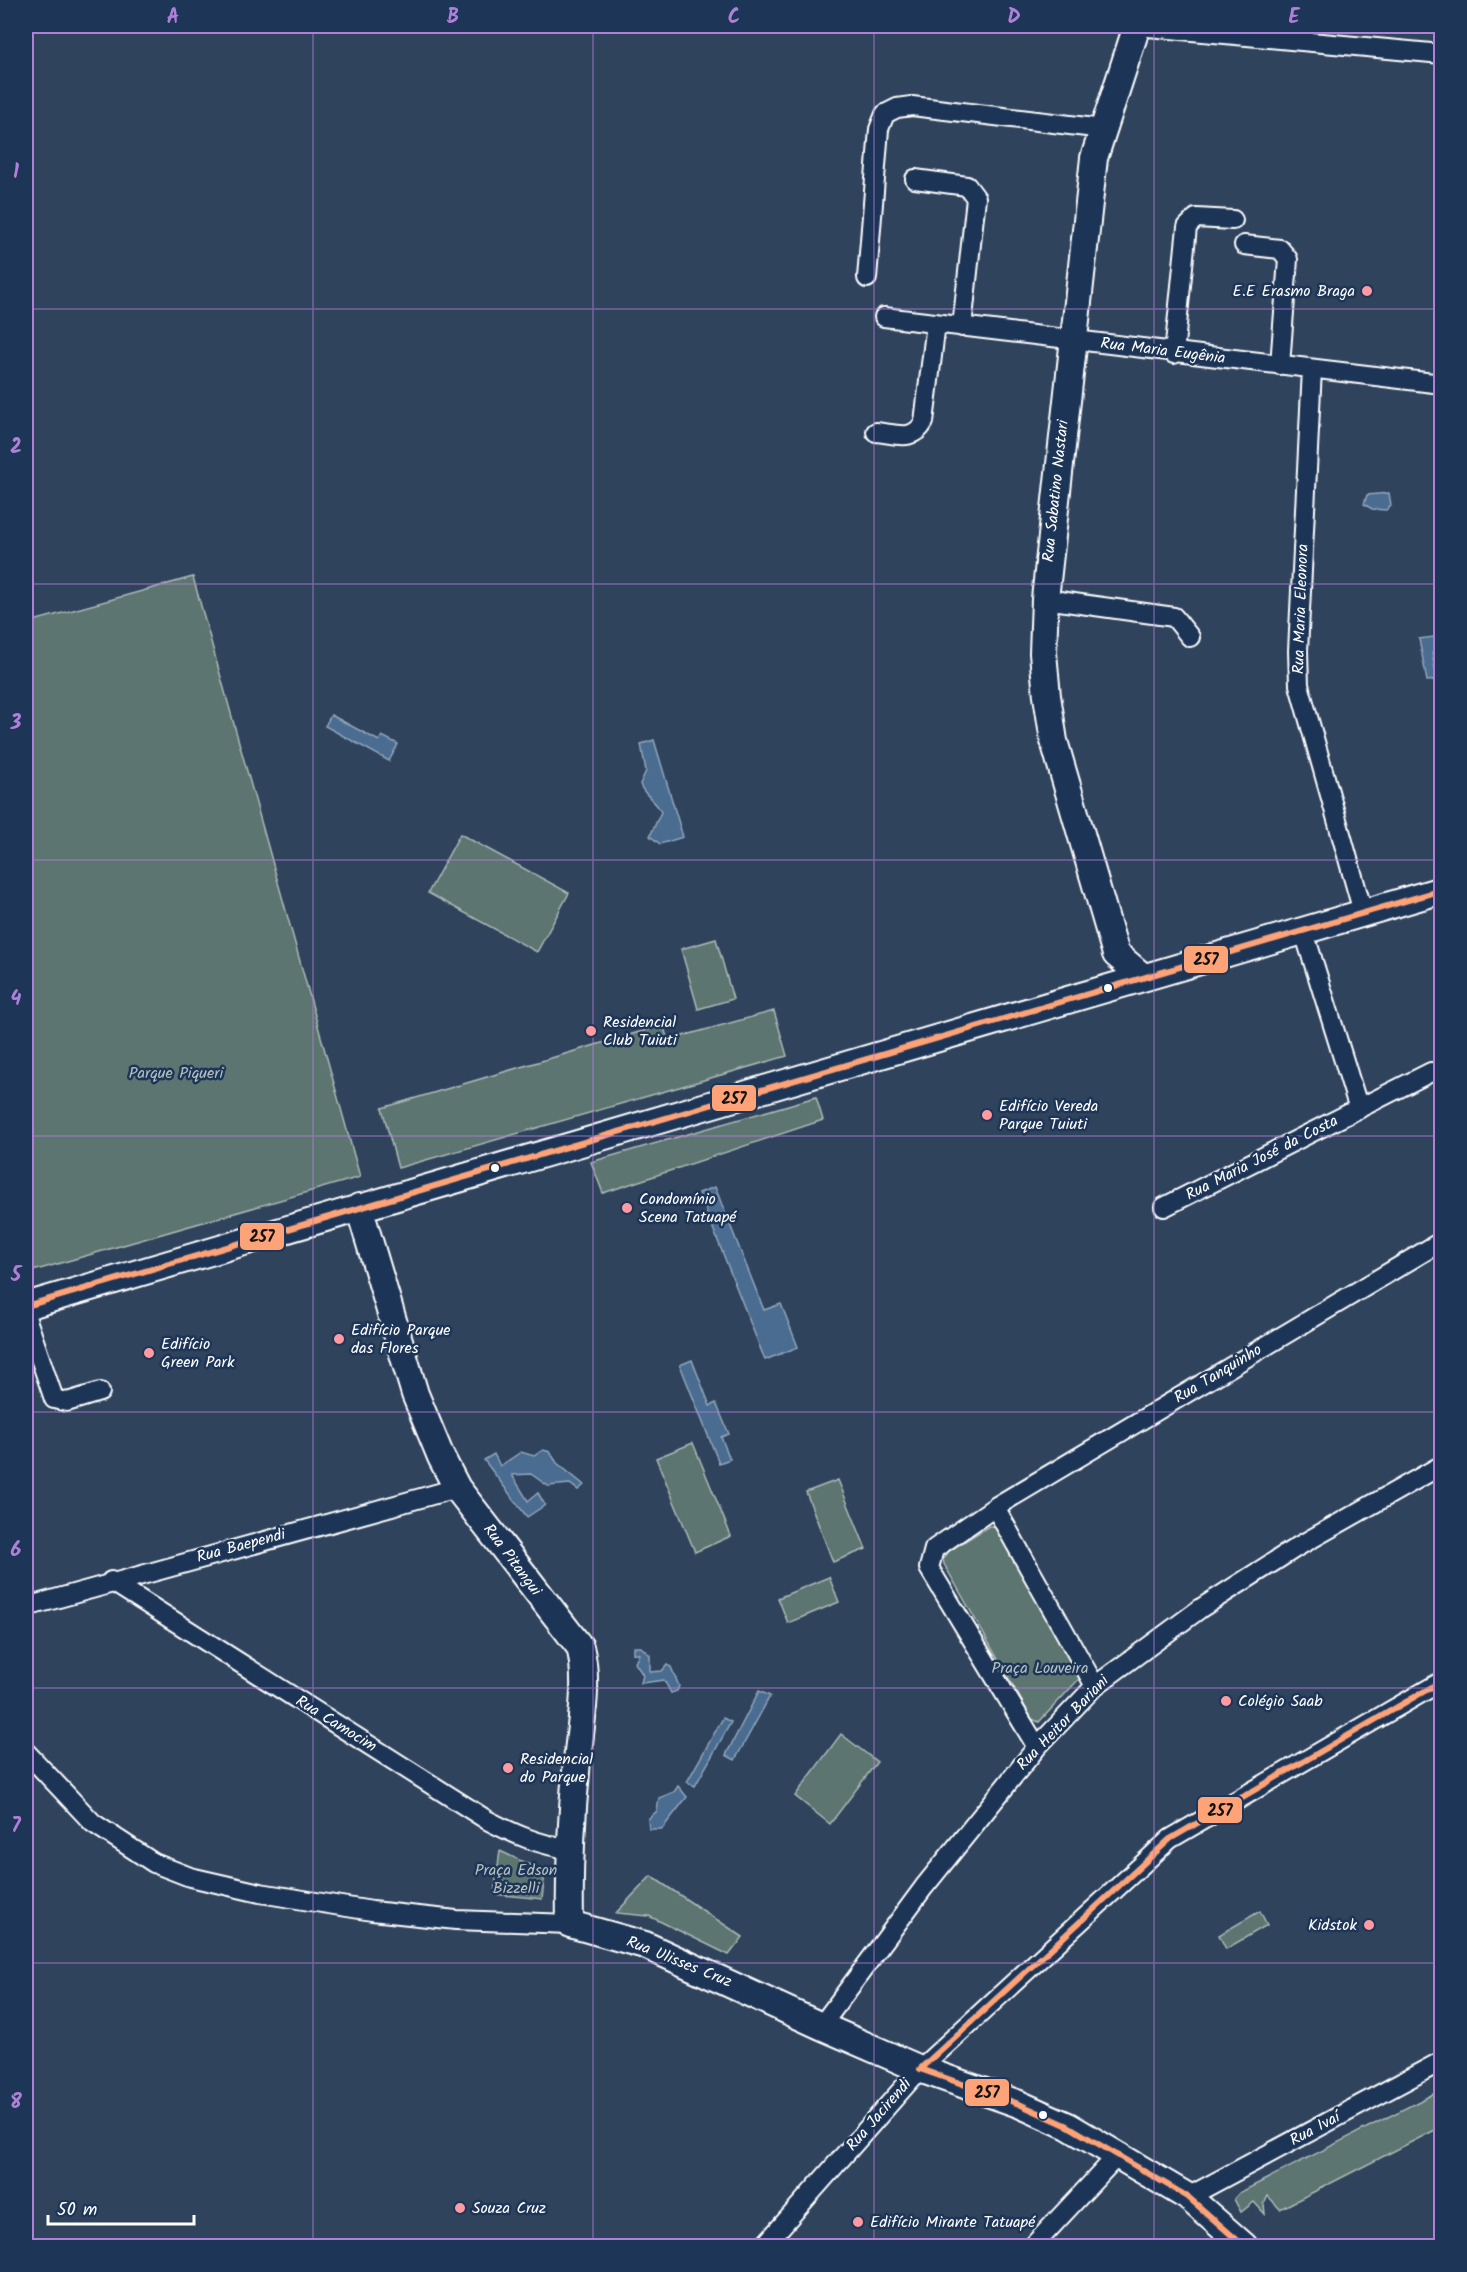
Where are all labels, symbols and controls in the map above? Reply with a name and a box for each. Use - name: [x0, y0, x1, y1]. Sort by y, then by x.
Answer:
- text: A: [167, 2, 179, 34]
- text: B: [447, 2, 459, 34]
- text: C: [728, 2, 740, 34]
- text: D: [1007, 2, 1021, 34]
- text: E: [1288, 2, 1300, 34]
- text: 1: [13, 157, 19, 189]
- place label: E.E Erasmo Braga: [1233, 279, 1355, 304]
- marker: E.E Erasmo Braga: [1360, 284, 1374, 298]
- street label: Rua Maria Eugênia: [1099, 331, 1227, 371]
- street label: Rua Sabatino Nastari: [1036, 417, 1076, 563]
- text: 2: [10, 432, 22, 464]
- street label: Rua Maria Eleonora: [1286, 543, 1316, 675]
- text: 3: [10, 708, 22, 740]
- line badge: 257: [1183, 945, 1229, 974]
- text: 257: [1194, 948, 1219, 973]
- unlabelled marker: [1102, 982, 1114, 994]
- text: 4: [11, 984, 22, 1016]
- place label: Residencial Club Tuiuti: [603, 1010, 678, 1053]
- marker: Residencial Club Tuiuti: [584, 1024, 598, 1038]
- park label: Parque Piqueri: [129, 1061, 224, 1086]
- line badge: 257: [711, 1084, 757, 1112]
- text: 257: [722, 1087, 747, 1112]
- place label: Edifício Vereda Parque Tuiuti: [999, 1094, 1098, 1137]
- marker: Edifício Vereda Parque Tuiuti: [980, 1108, 994, 1122]
- street label: Rua Maria José da Costa: [1181, 1109, 1343, 1207]
- unlabelled marker: [489, 1162, 501, 1174]
- place label: Condomínio Scena Tatuapé: [639, 1187, 737, 1230]
- marker: Condomínio Scena Tatuapé: [620, 1201, 634, 1215]
- line badge: 257: [239, 1222, 285, 1251]
- text: 257: [250, 1225, 275, 1250]
- text: 5: [10, 1260, 23, 1292]
- place label: Edifício Parque das Flores: [351, 1318, 451, 1361]
- place label: Edifício Green Park: [161, 1332, 235, 1375]
- marker: Edifício Parque das Flores: [332, 1332, 346, 1346]
- street label: Rua Tanquinho: [1169, 1338, 1267, 1410]
- marker: Edifício Green Park: [142, 1346, 156, 1360]
- street label: Rua Pitangui: [477, 1519, 548, 1602]
- street label: Rua Baependi: [194, 1522, 289, 1570]
- text: 6: [11, 1535, 22, 1567]
- park label: Praça Louveira: [992, 1656, 1088, 1681]
- street label: Rua Heitor Bariani: [1011, 1669, 1116, 1776]
- street label: Rua Camocim: [290, 1689, 382, 1759]
- place label: Colégio Saab: [1238, 1689, 1323, 1714]
- marker: Colégio Saab: [1219, 1694, 1233, 1708]
- place label: Residencial do Parque: [520, 1747, 593, 1790]
- marker: Residencial do Parque: [501, 1761, 515, 1775]
- line badge: 257: [1197, 1796, 1243, 1824]
- text: 257: [1208, 1799, 1233, 1824]
- text: 7: [11, 1811, 21, 1843]
- park label: Praça Edson Bizzelli: [475, 1858, 557, 1901]
- place label: Kidstok: [1308, 1913, 1357, 1938]
- marker: Kidstok: [1362, 1918, 1376, 1932]
- street label: Rua Ulisses Cruz: [622, 1929, 736, 1995]
- street label: Rua Jacirendi: [840, 2072, 919, 2157]
- line badge: 257: [964, 2078, 1010, 2107]
- text: 257: [975, 2081, 1000, 2106]
- text: 8: [10, 2087, 22, 2119]
- street label: Rua Ivaí: [1285, 2104, 1347, 2153]
- unlabelled marker: [1037, 2109, 1049, 2121]
- scale bar: [48, 2188, 194, 2226]
- text: 50 m: [57, 2196, 97, 2225]
- place label: Souza Cruz: [472, 2196, 546, 2221]
- marker: Souza Cruz: [453, 2201, 467, 2215]
- place label: Edifício Mirante Tatuapé: [870, 2210, 1036, 2235]
- marker: Edifício Mirante Tatuapé: [851, 2215, 865, 2229]

